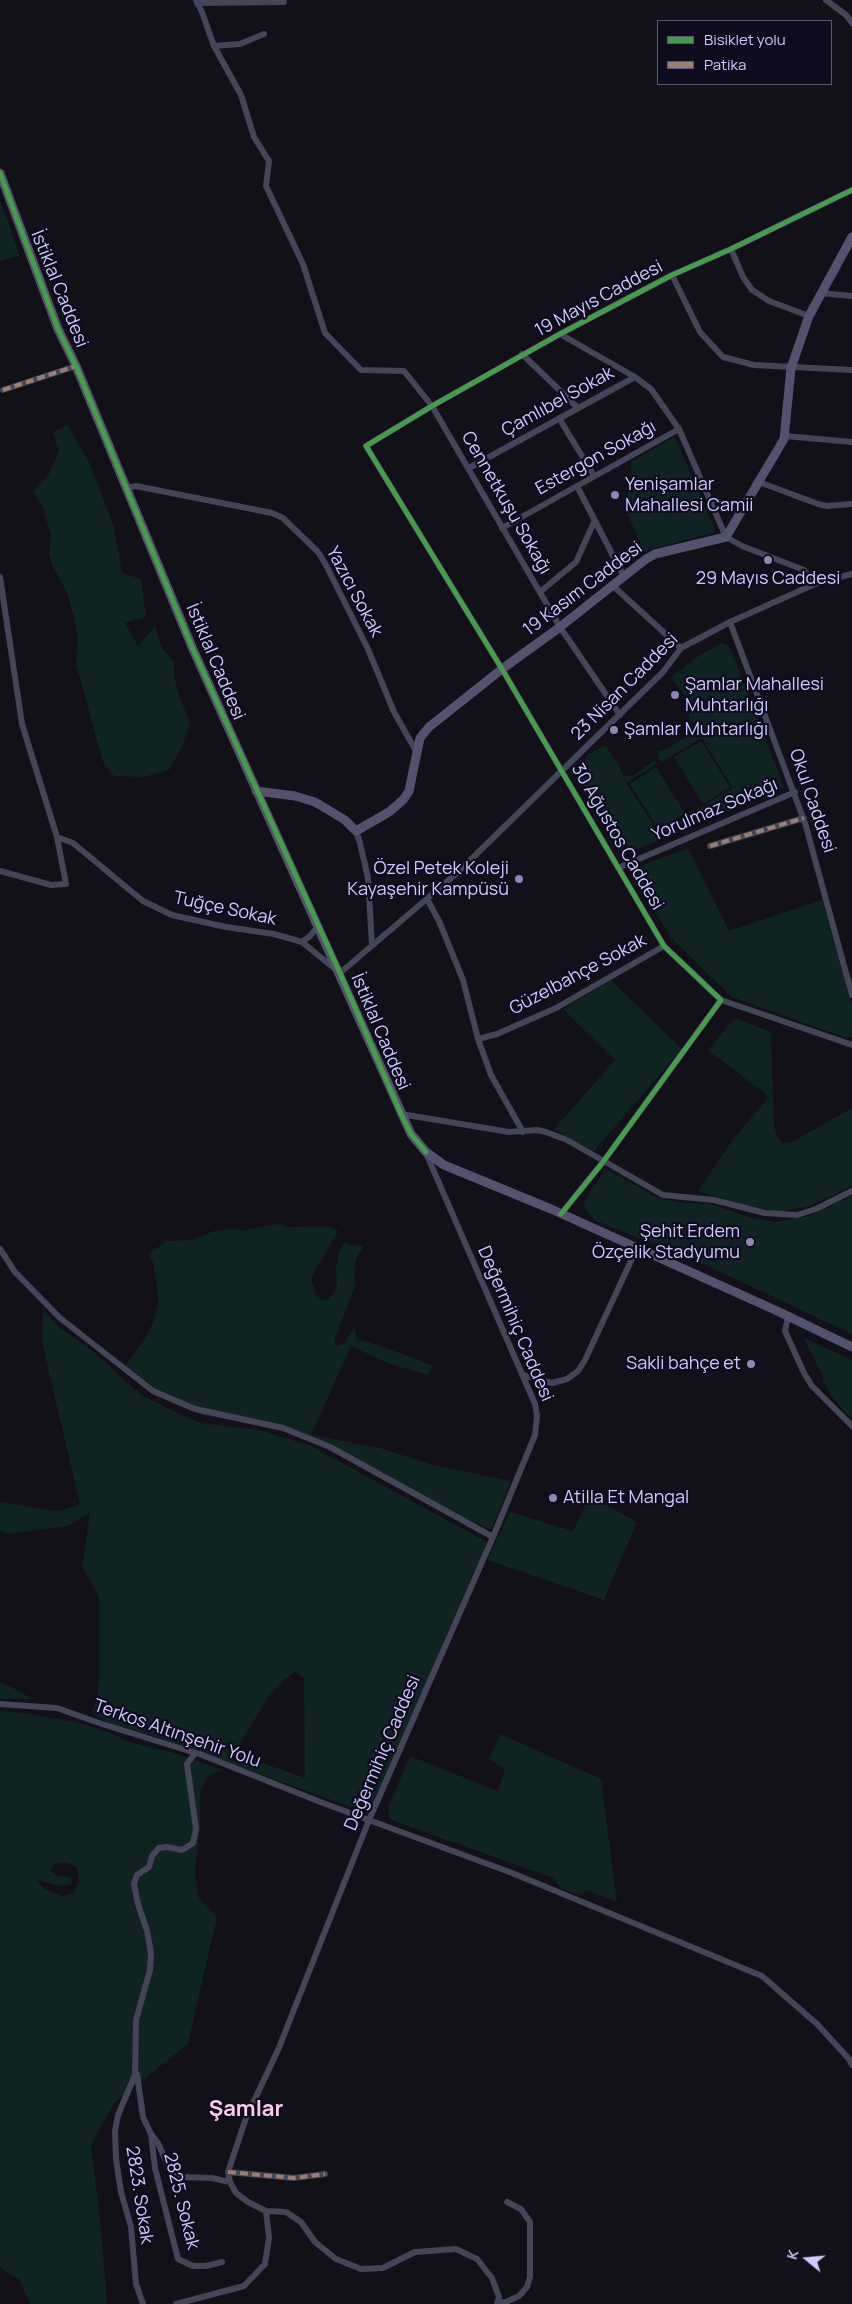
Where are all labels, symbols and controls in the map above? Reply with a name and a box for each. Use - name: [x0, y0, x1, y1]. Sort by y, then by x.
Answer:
- legend: [657, 20, 832, 85]
- text: Bisiklet yolu: [704, 29, 786, 50]
- text: Patika: [704, 54, 746, 75]
- street label: İstiklal Caddesi: [26, 227, 92, 351]
- street label: 19 Mayıs Caddesi: [531, 256, 667, 342]
- street label: Çamlıbel Sokak: [498, 362, 618, 442]
- street label: Estergon Sokağı: [532, 416, 660, 500]
- street label: Cennetkuşu Sokağı: [456, 428, 556, 578]
- place label: Yenişamlar Mahallesi Camii: [625, 474, 754, 516]
- marker: Yenişamlar Mahallesi Camii: [609, 489, 621, 501]
- street label: 19 Kasım Caddesi: [519, 537, 647, 641]
- street label: Yazıcı Sokak: [321, 543, 387, 641]
- marker: 29 Mayıs Caddesi: [762, 554, 774, 566]
- place label: 29 Mayıs Caddesi: [696, 568, 840, 590]
- street label: İstiklal Caddesi: [181, 601, 249, 723]
- street label: 23 Nisan Caddesi: [567, 629, 683, 745]
- place label: Şamlar Mahallesi Muhtarlığı: [685, 674, 824, 716]
- marker: Şamlar Mahallesi Muhtarlığı: [669, 689, 681, 701]
- place label: Şamlar Muhtarlığı: [624, 719, 768, 741]
- marker: Şamlar Muhtarlığı: [608, 724, 620, 736]
- street label: Okul Caddesi: [784, 746, 840, 856]
- street label: 30 Ağustos Caddesi: [566, 760, 668, 914]
- street label: Yorulmaz Sokağı: [649, 774, 781, 846]
- place label: Özel Petek Koleji Kayaşehir Kampüsü: [347, 858, 509, 901]
- marker: Özel Petek Koleji Kayaşehir Kampüsü: [513, 873, 525, 885]
- street label: Tuğçe Sokak: [172, 888, 278, 930]
- street label: Güzelbahçe Sokak: [506, 930, 650, 1020]
- street label: İstiklal Caddesi: [346, 971, 414, 1093]
- place label: Şehit Erdem Özçelik Stadyumu: [592, 1221, 740, 1264]
- marker: Şehit Erdem Özçelik Stadyumu: [744, 1236, 756, 1248]
- street label: Değermihiç Caddesi: [473, 1243, 557, 1405]
- place label: Sakli bahçe et: [626, 1353, 741, 1375]
- marker: Sakli bahçe et: [745, 1358, 757, 1370]
- place label: Atilla Et Mangal: [563, 1487, 689, 1509]
- marker: Atilla Et Mangal: [547, 1492, 559, 1504]
- street label: Değermihiç Caddesi: [341, 1672, 425, 1834]
- street label: Terkos Altınşehir Yolu: [91, 1695, 263, 1773]
- district label: Şamlar: [209, 2097, 283, 2123]
- street label: 2823. Sokak: [121, 2145, 157, 2245]
- street label: 2825. Sokak: [159, 2150, 203, 2252]
- north arrow: [782, 2234, 832, 2284]
- text: K: [782, 2247, 803, 2262]

